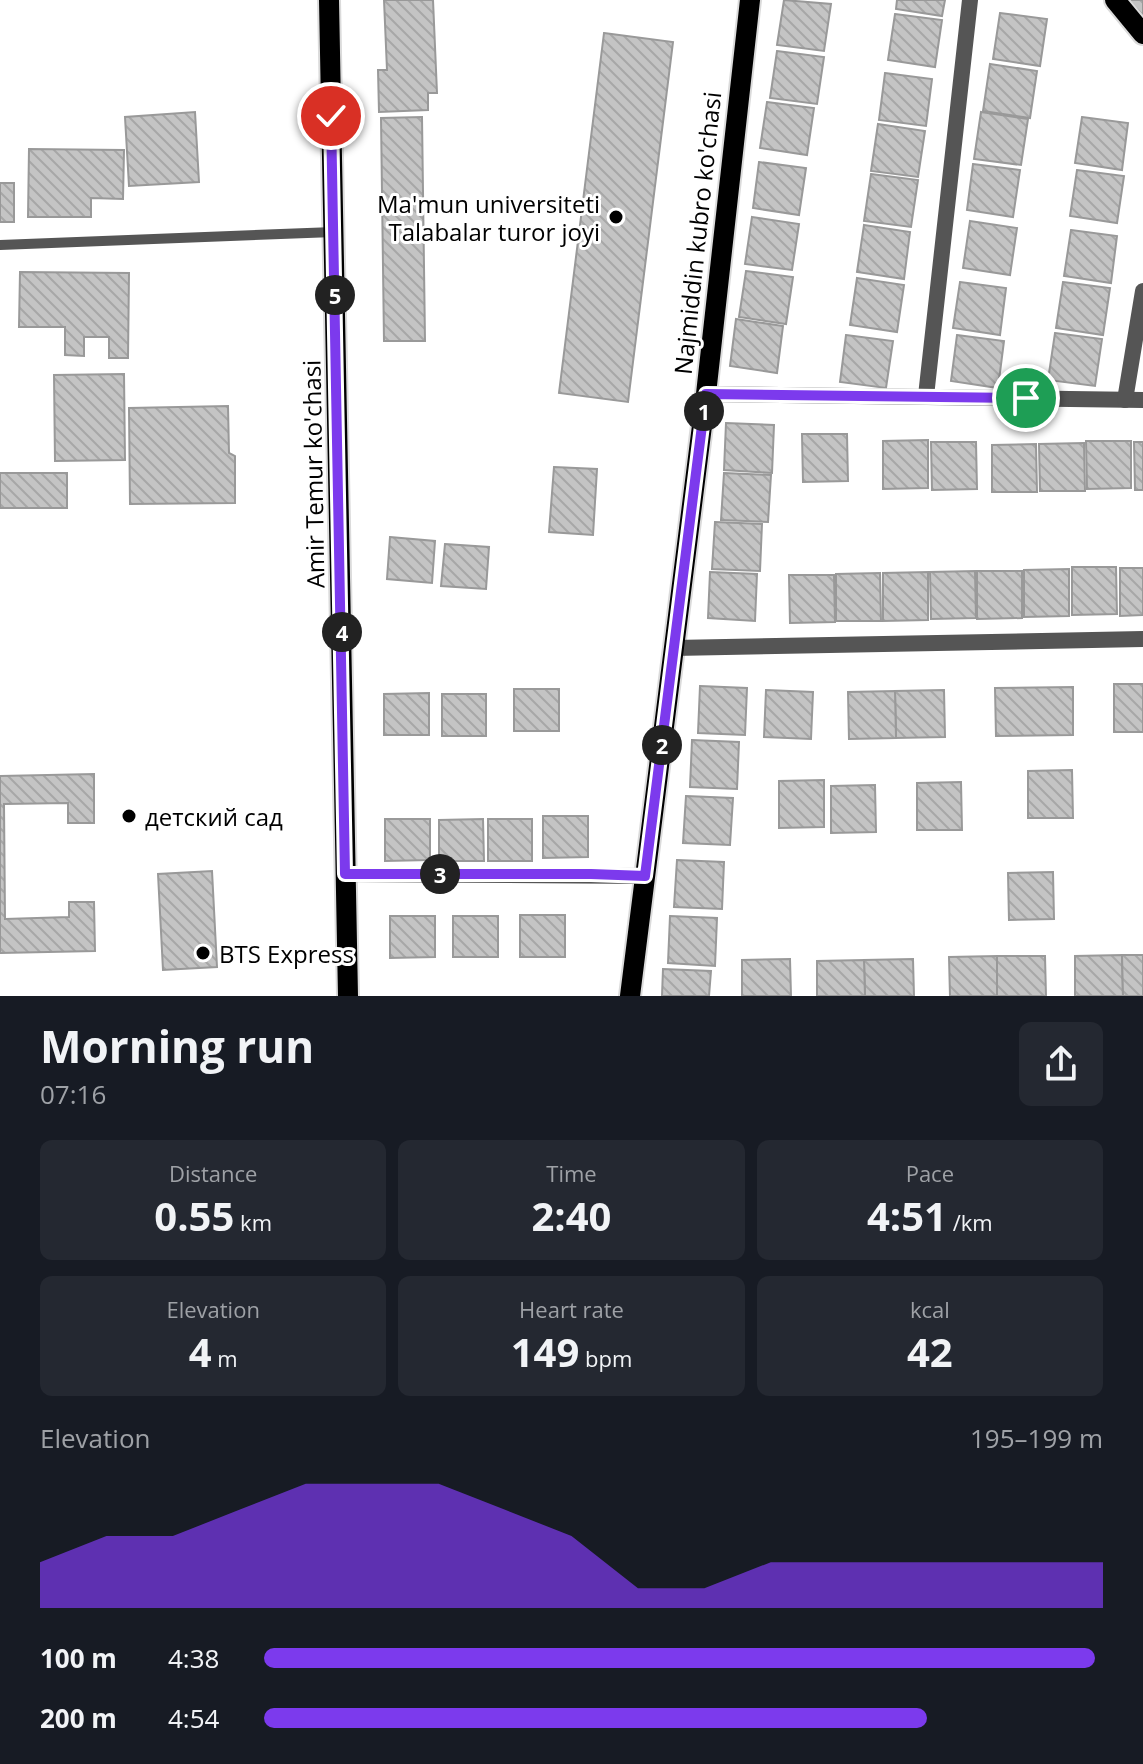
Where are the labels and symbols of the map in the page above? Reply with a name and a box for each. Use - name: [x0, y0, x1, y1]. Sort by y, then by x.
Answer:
- pin: [297, 82, 365, 150]
- street label: Najmiddin kubro ko'chasi: [666, 90, 728, 376]
- place label: Ma'mun universiteti Talabalar turor joyi: [377, 187, 600, 248]
- marker: Ma'mun universiteti Talabalar turor joyi: [607, 208, 625, 226]
- pin: 5: [315, 275, 355, 315]
- street label: Amir Temur ko'chasi: [295, 359, 331, 589]
- pin: [992, 364, 1060, 432]
- pin: 1: [684, 391, 724, 431]
- pin: 4: [322, 612, 362, 652]
- pin: 2: [642, 725, 682, 765]
- place label: детский сад: [145, 800, 283, 833]
- marker: детский сад: [120, 807, 138, 825]
- pin: 3: [420, 854, 460, 894]
- place label: BTS Express: [219, 937, 354, 970]
- marker: BTS Express: [194, 944, 212, 962]

